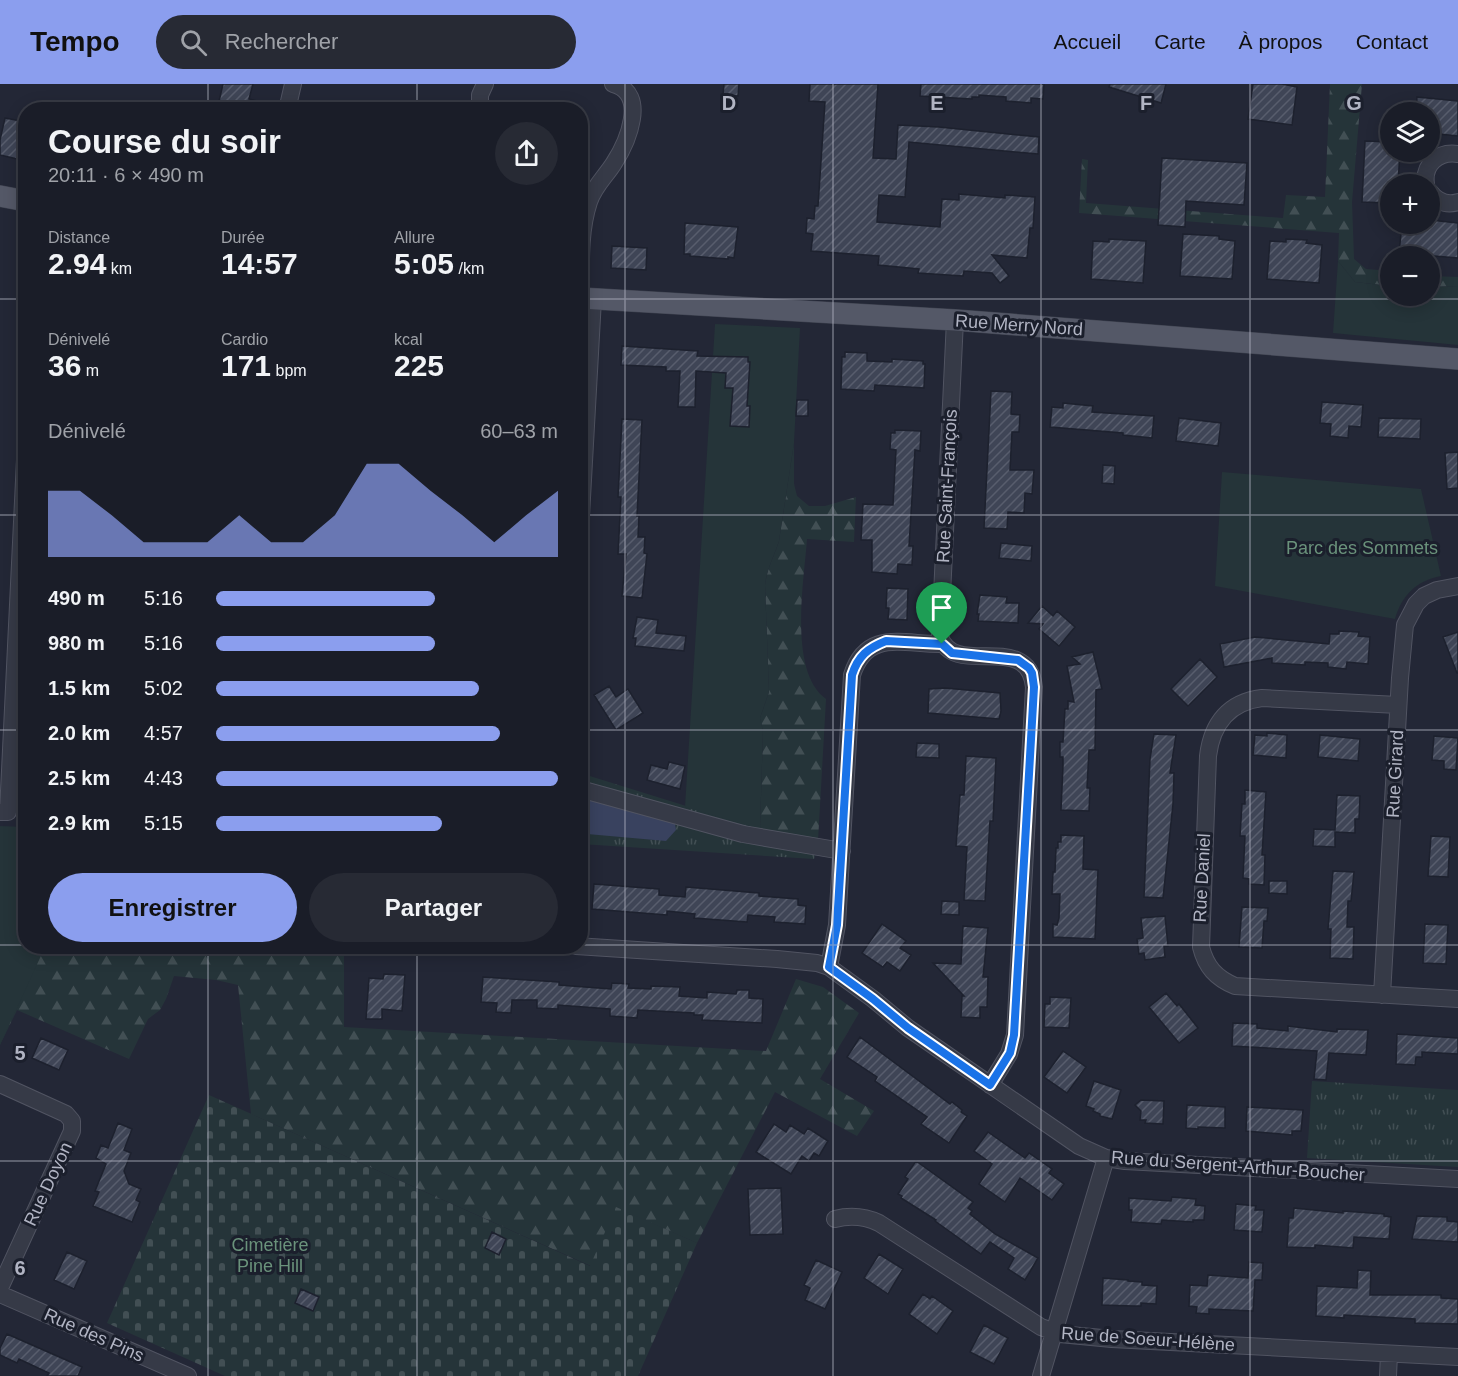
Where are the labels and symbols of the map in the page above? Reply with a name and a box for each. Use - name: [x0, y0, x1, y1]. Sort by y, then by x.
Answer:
- text: D: [722, 92, 736, 114]
- text: E: [930, 92, 944, 114]
- text: F: [1140, 92, 1152, 114]
- text: G: [1346, 92, 1362, 114]
- street label: Rue Merry Nord: [954, 311, 1084, 339]
- street label: Rue Saint-François: [933, 409, 961, 563]
- park label: Parc des Sommets: [1286, 538, 1438, 558]
- pin: [916, 582, 967, 644]
- street label: Rue Girard: [1383, 730, 1407, 818]
- street label: Rue Daniel: [1190, 833, 1214, 923]
- text: 5: [14, 1042, 26, 1064]
- street label: Rue Doyon: [20, 1139, 76, 1229]
- street label: Rue du Sergent-Arthur-Boucher: [1111, 1147, 1365, 1185]
- park label: Cimetière Pine Hill: [231, 1235, 309, 1276]
- text: 6: [14, 1257, 26, 1279]
- street label: Rue des Pins: [41, 1304, 147, 1366]
- street label: Rue de Soeur-Hélène: [1060, 1323, 1236, 1355]

